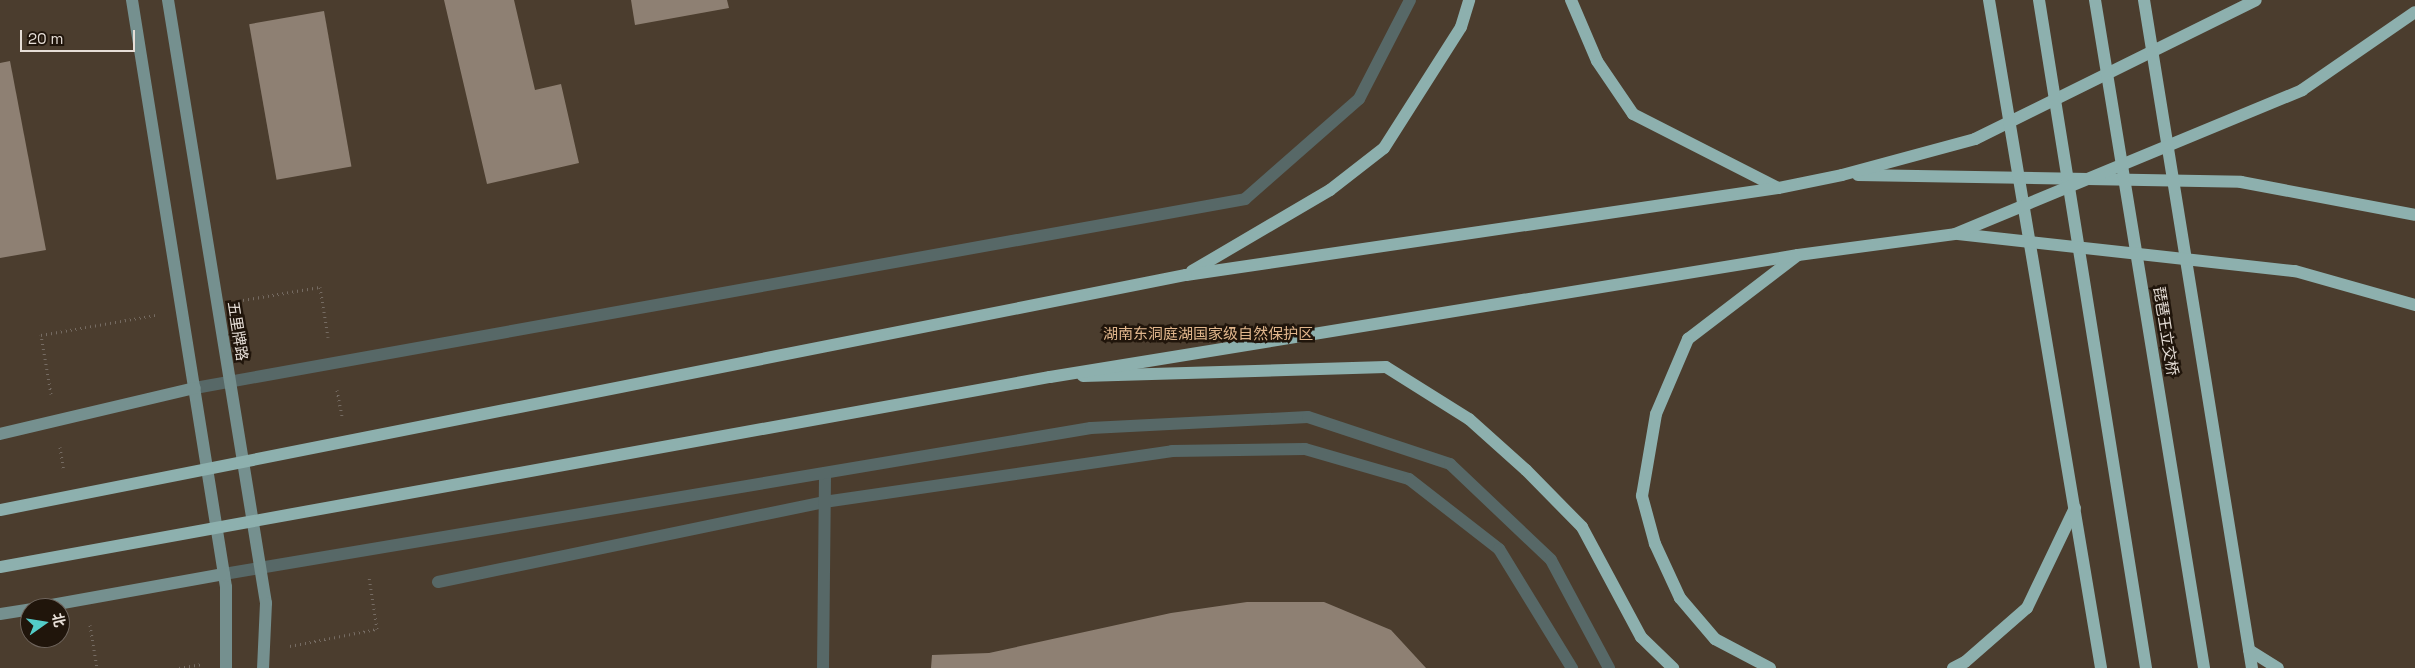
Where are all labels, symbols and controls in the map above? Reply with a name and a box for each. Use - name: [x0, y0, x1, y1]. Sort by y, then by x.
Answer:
- scale bar: [22, 20, 138, 52]
- text: 20 m: [28, 29, 63, 48]
- street label: 琵琶王立交桥: [2150, 285, 2182, 377]
- street label: 五里牌路: [224, 300, 252, 362]
- park label: 湖南东洞庭湖国家级自然保护区: [1103, 325, 1313, 343]
- north arrow: [20, 598, 70, 648]
- text: 北: [48, 611, 69, 629]

